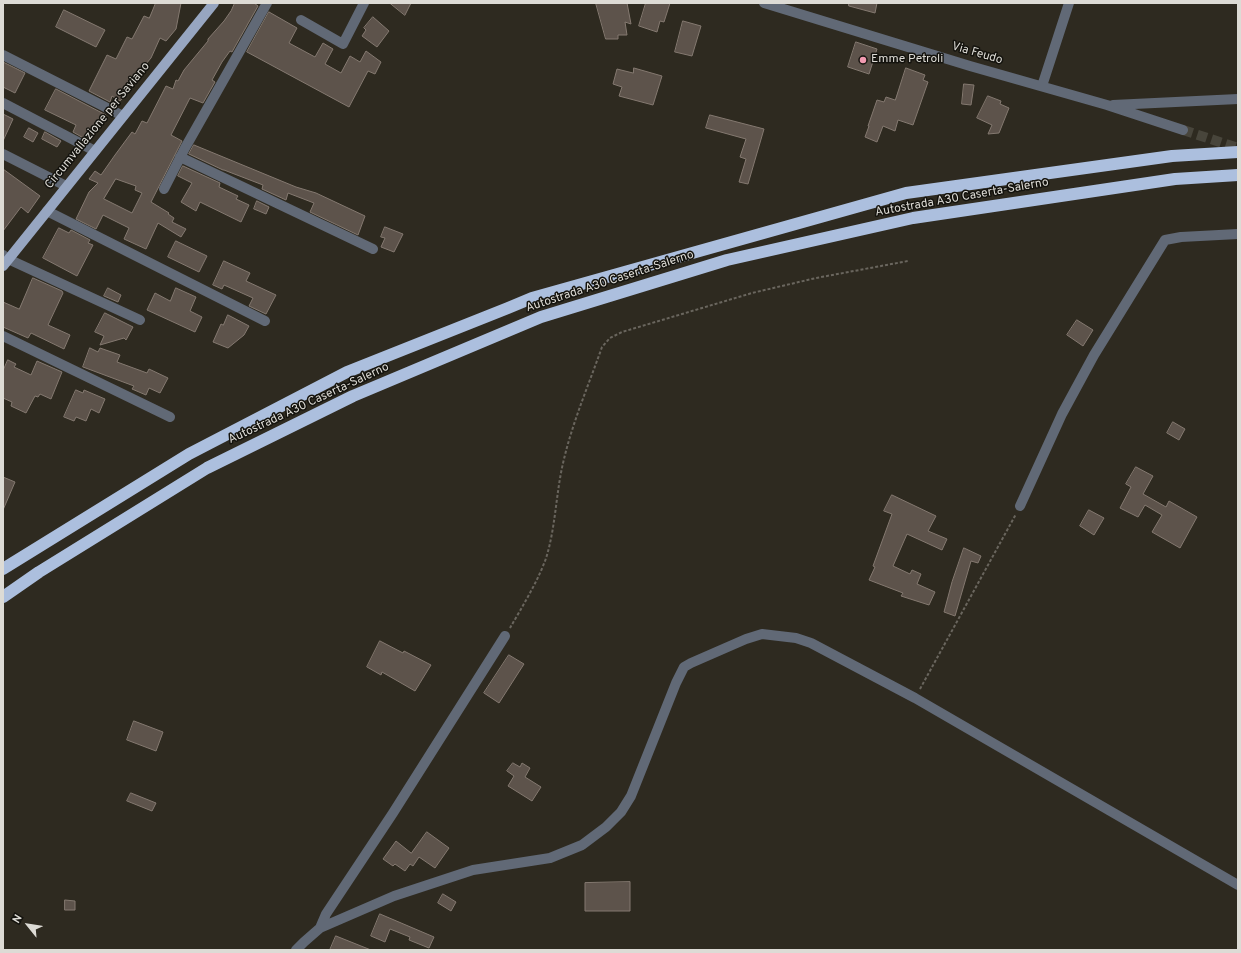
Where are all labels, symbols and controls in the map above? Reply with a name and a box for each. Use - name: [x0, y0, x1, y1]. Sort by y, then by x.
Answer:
- street label: Via Feudo: [950, 40, 1004, 68]
- place label: Emme Petroli: [871, 53, 943, 67]
- marker: Emme Petroli: [858, 55, 868, 65]
- street label: Circumvallazione per Saviano: [42, 60, 154, 192]
- street label: Autostrada A30 Caserta-Salerno: [874, 176, 1050, 220]
- street label: Autostrada A30 Caserta-Salerno: [524, 248, 696, 316]
- street label: Autostrada A30 Caserta-Salerno: [226, 360, 392, 448]
- north arrow: [8, 905, 48, 945]
- text: N: [10, 912, 26, 926]

